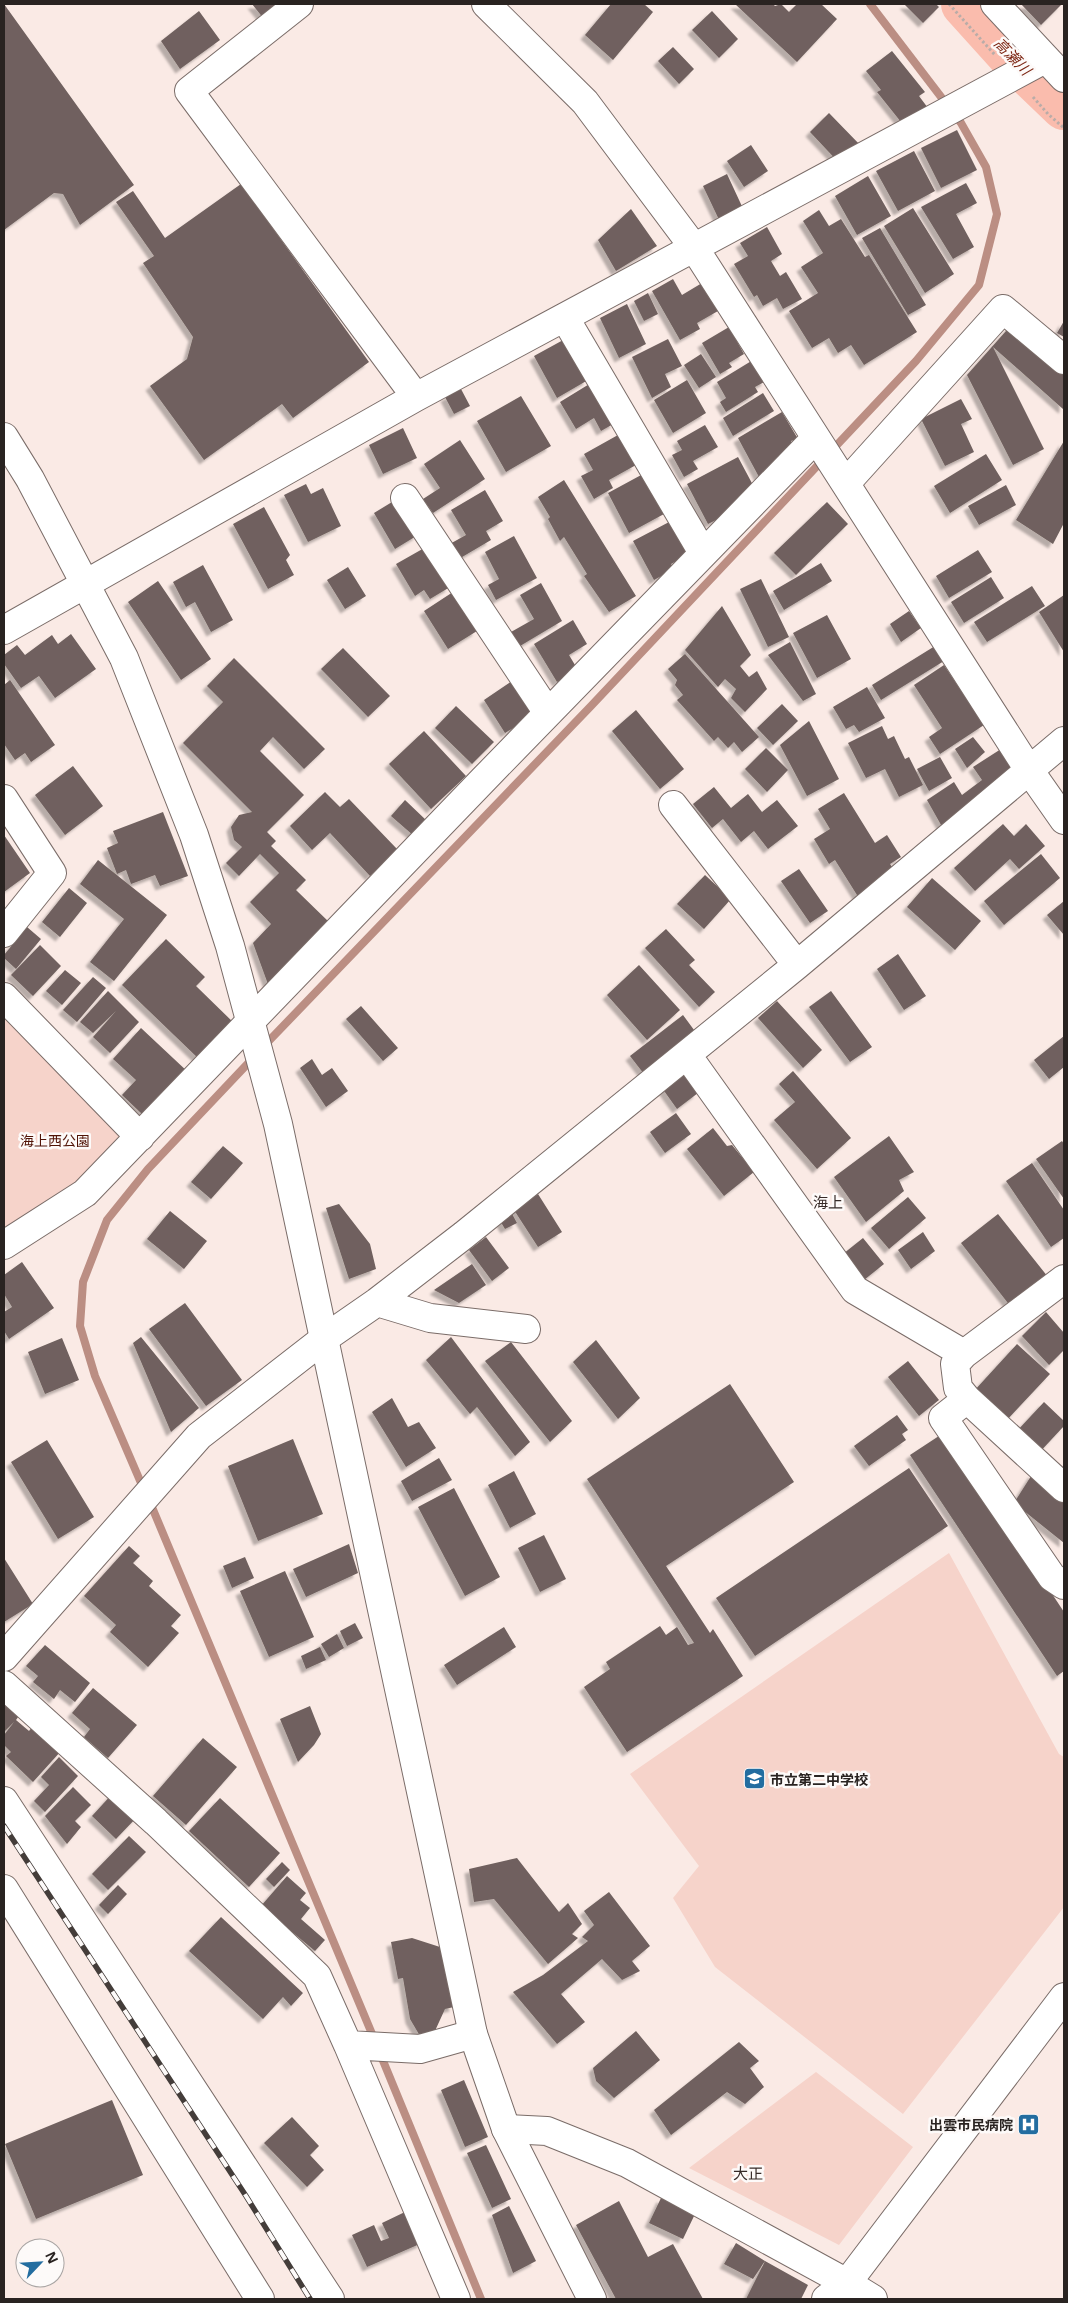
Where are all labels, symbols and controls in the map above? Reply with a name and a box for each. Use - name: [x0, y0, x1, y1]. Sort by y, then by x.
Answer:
- water label: 高瀬川: [990, 33, 1037, 81]
- park label: 海上西公園: [20, 1131, 90, 1150]
- district label: 海上: [813, 1192, 843, 1212]
- school or university icon: 市立第二中学校: [742, 1767, 766, 1791]
- place label: 市立第二中学校: [770, 1770, 868, 1789]
- hospital icon: 出雲市民病院: [1017, 2112, 1041, 2136]
- place label: 出雲市民病院: [929, 2115, 1013, 2134]
- district label: 大正: [733, 2163, 763, 2183]
- north arrow: [15, 2238, 65, 2288]
- text: N: [41, 2248, 63, 2266]

